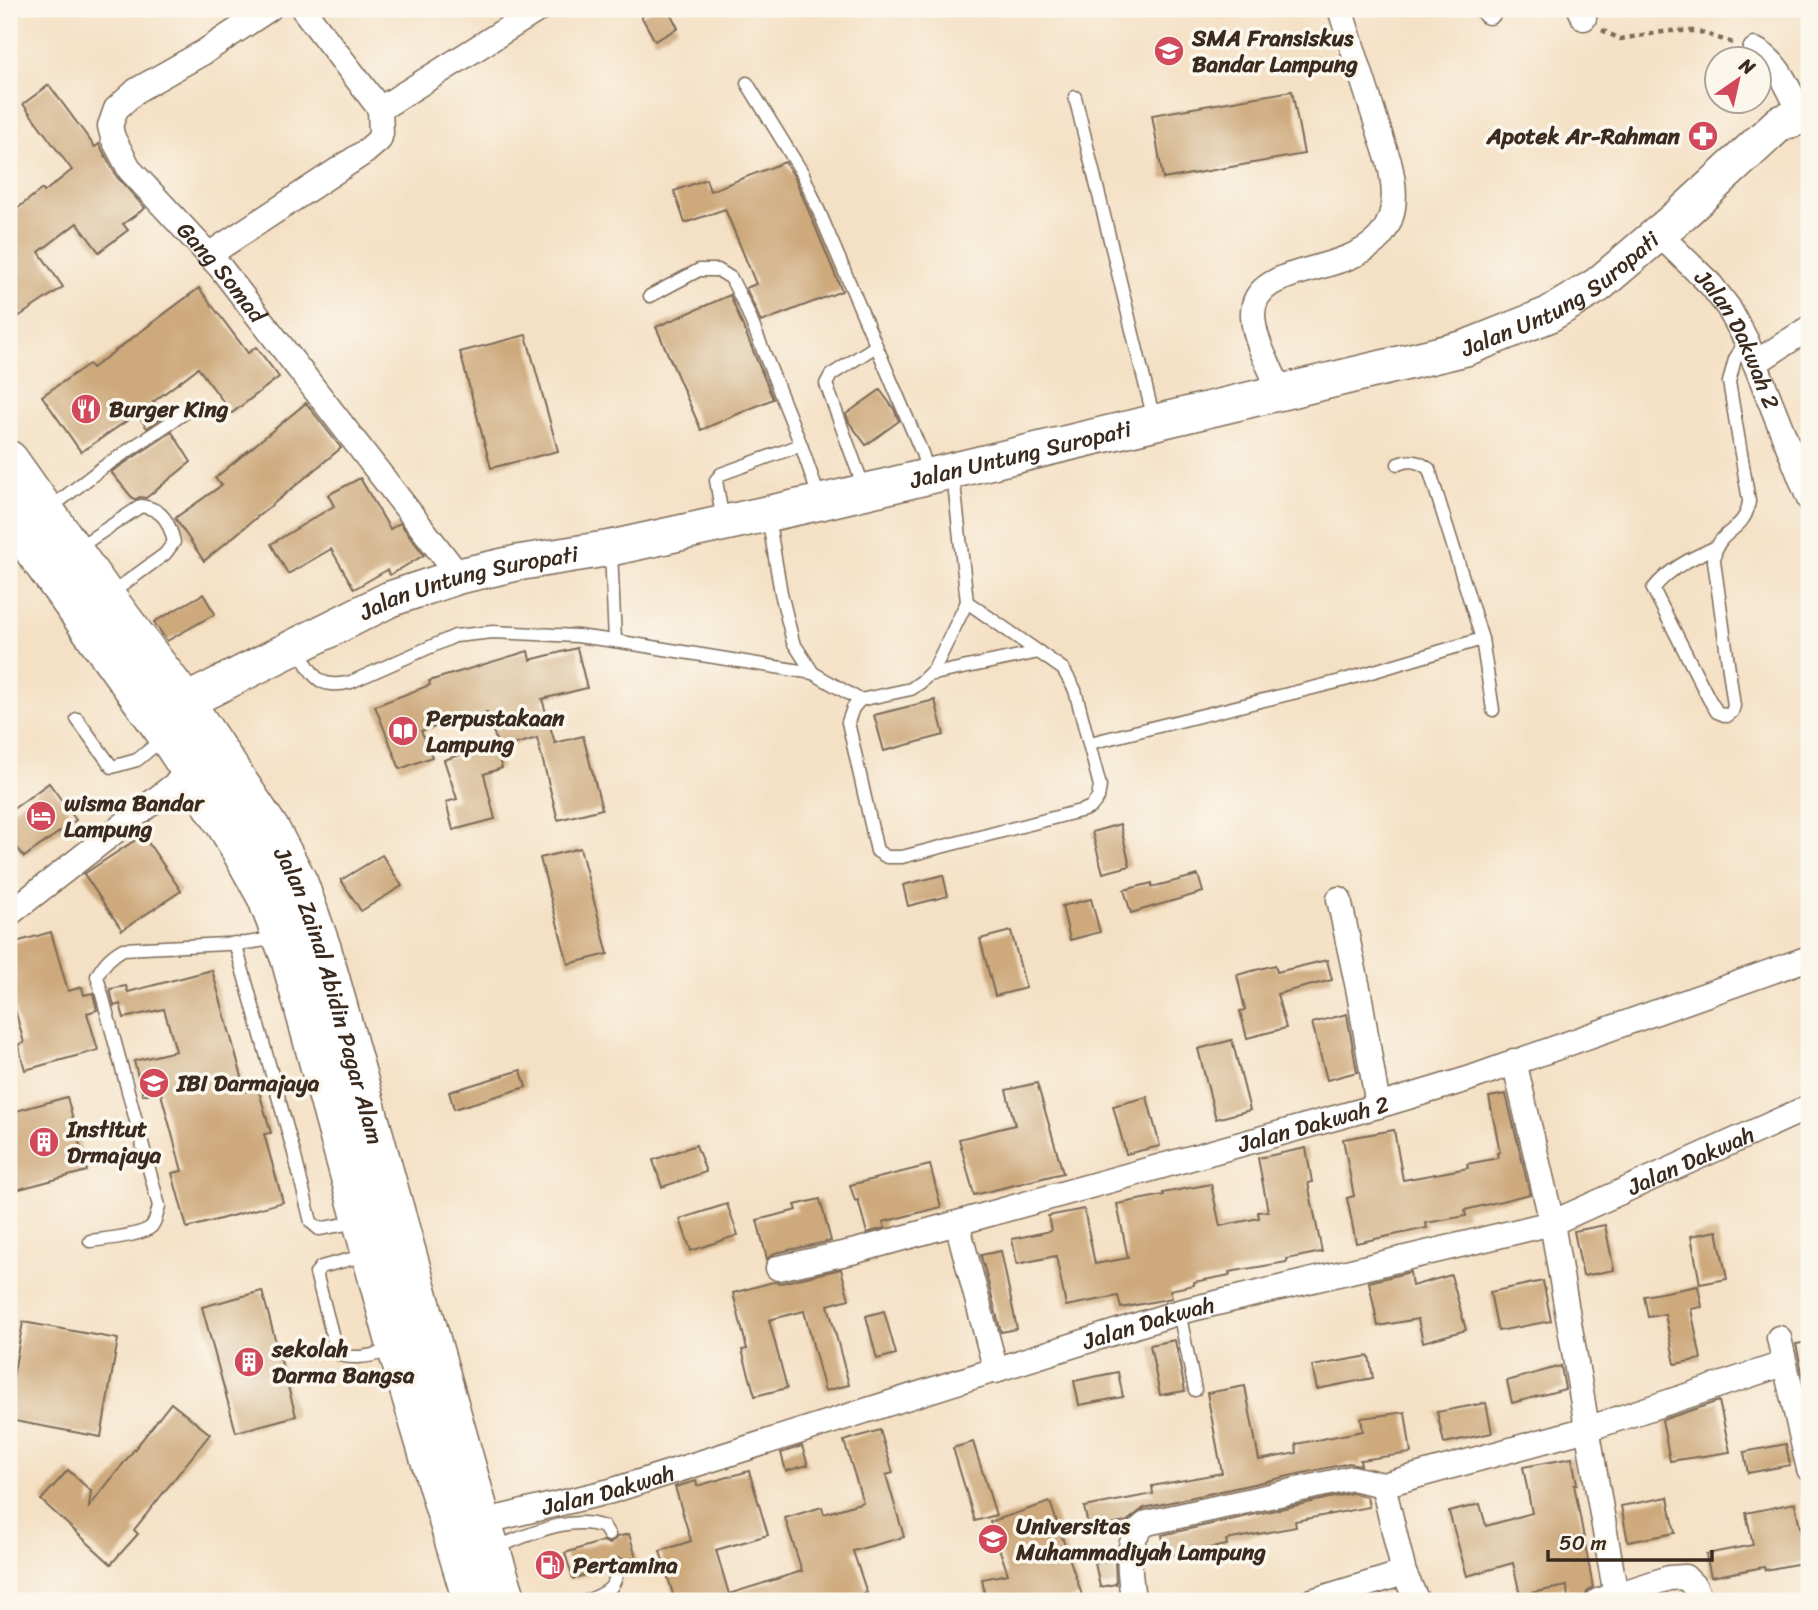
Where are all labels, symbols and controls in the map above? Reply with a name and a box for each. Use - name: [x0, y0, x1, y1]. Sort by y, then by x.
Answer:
- place label: SMA Fransiskus Bandar Lampung: [1191, 18, 1358, 85]
- school or university icon: SMA Fransiskus Bandar Lampung: [1152, 34, 1186, 68]
- north arrow: [1702, 46, 1772, 116]
- text: N: [1732, 48, 1763, 84]
- place label: Apotek Ar-Rahman: [1486, 116, 1681, 157]
- pharmacy icon: Apotek Ar-Rahman: [1686, 119, 1720, 153]
- street label: Gang Somad: [166, 212, 278, 334]
- street label: Jalan Untung Suropati: [1454, 220, 1670, 369]
- street label: Jalan Dakwah 2: [1684, 258, 1791, 416]
- place label: Burger King: [109, 389, 229, 430]
- restaurant icon: Burger King: [69, 392, 103, 426]
- street label: Jalan Untung Suropati: [905, 408, 1136, 501]
- street label: Jalan Untung Suropati: [351, 533, 582, 633]
- place label: Perpustakaan Lampung: [426, 698, 565, 765]
- library icon: Perpustakaan Lampung: [386, 714, 420, 748]
- place label: wisma Bandar Lampung: [64, 783, 205, 850]
- hotel icon: wisma Bandar Lampung: [24, 799, 58, 833]
- street label: Jalan Zainal Abidin Pagar Alam: [261, 839, 396, 1150]
- place label: IBI Darmajaya: [176, 1063, 320, 1104]
- school or university icon: IBI Darmajaya: [137, 1066, 171, 1100]
- street label: Jalan Dakwah 2: [1232, 1084, 1394, 1165]
- place label: Institut Drmajaya: [66, 1109, 162, 1176]
- street label: Jalan Dakwah: [1620, 1114, 1761, 1208]
- building icon: Institut Drmajaya: [27, 1125, 61, 1159]
- street label: Jalan Dakwah: [1077, 1284, 1219, 1362]
- place label: sekolah Darma Bangsa: [271, 1329, 415, 1396]
- building icon: sekolah Darma Bangsa: [232, 1345, 266, 1379]
- street label: Jalan Dakwah: [537, 1452, 680, 1528]
- place label: Universitas Muhammadiyah Lampung: [1015, 1506, 1266, 1573]
- scale bar: [1548, 1519, 1713, 1563]
- school or university icon: Universitas Muhammadiyah Lampung: [976, 1522, 1010, 1556]
- text: 50 m: [1559, 1524, 1607, 1562]
- place label: Pertamina: [573, 1545, 678, 1586]
- fuel station icon: Pertamina: [533, 1548, 567, 1582]

